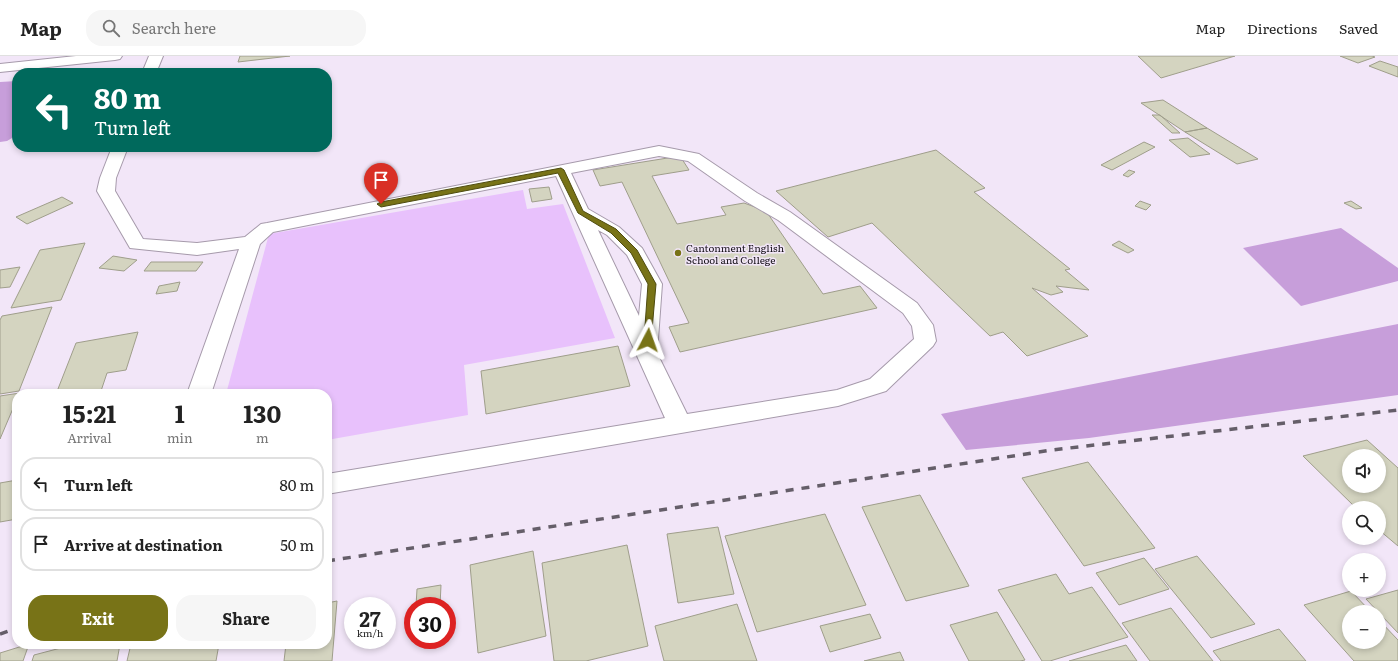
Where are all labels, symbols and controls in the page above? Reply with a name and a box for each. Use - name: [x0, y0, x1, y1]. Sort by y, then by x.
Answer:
- search box: [86, 10, 366, 46]
- text: Map: [20, 14, 62, 42]
- text: Search here: [132, 16, 216, 39]
- icon: search: [100, 17, 122, 39]
- text: Map: [1195, 18, 1225, 38]
- text: Directions: [1247, 18, 1317, 38]
- text: Saved: [1339, 18, 1378, 38]
- text: 80 m: [94, 76, 161, 118]
- icon: left: [28, 84, 80, 136]
- text: Turn left: [94, 114, 171, 141]
- pin: [364, 163, 398, 204]
- icon: arrive: [370, 169, 392, 191]
- place label: Cantonment English School and College: [686, 240, 785, 267]
- marker: Cantonment English School and College: [673, 248, 683, 258]
- position arrow: [627, 319, 669, 361]
- text: 15:21: [63, 395, 116, 430]
- text: 1: [175, 395, 185, 430]
- text: 130: [243, 395, 281, 430]
- text: Arrival: [67, 428, 112, 447]
- text: min: [167, 428, 192, 447]
- text: m: [256, 428, 269, 447]
- map controls: [1342, 449, 1386, 649]
- button: sound: [1342, 449, 1386, 493]
- icon: left: [30, 473, 52, 495]
- text: Turn left: [64, 473, 133, 496]
- text: 80 m: [280, 473, 314, 496]
- button: search: [1342, 501, 1386, 545]
- icon: arrive: [30, 533, 52, 555]
- text: Arrive at destination: [64, 533, 223, 556]
- text: 50 m: [280, 533, 314, 556]
- button: +: [1342, 553, 1386, 597]
- button: Exit: [28, 595, 168, 641]
- button: Share: [176, 595, 316, 641]
- speed limit sign: 30: [404, 597, 456, 649]
- text: 27: [359, 603, 381, 633]
- button: −: [1342, 605, 1386, 649]
- text: km/h: [357, 625, 383, 640]

